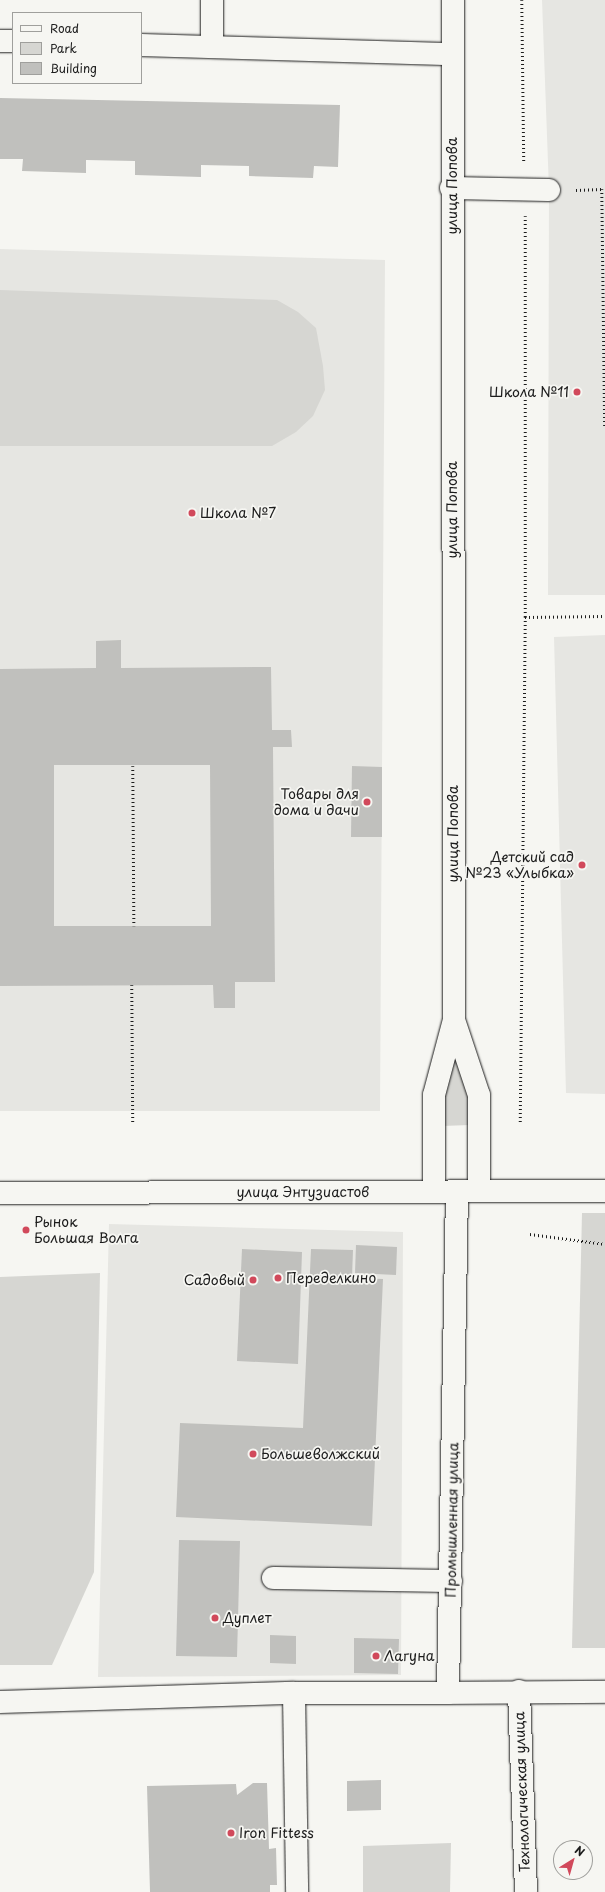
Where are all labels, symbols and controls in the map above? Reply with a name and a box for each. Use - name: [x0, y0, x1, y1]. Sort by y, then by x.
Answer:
- legend: [12, 12, 142, 84]
- text: Road: [50, 19, 79, 37]
- text: Park: [50, 39, 77, 57]
- text: Building: [50, 59, 97, 77]
- street label: улица Попова: [444, 137, 460, 235]
- place label: Школа №11: [488, 384, 569, 400]
- marker: Школа №11: [572, 387, 582, 397]
- street label: улица Попова: [444, 461, 460, 559]
- place label: Школа №7: [200, 505, 277, 521]
- marker: Школа №7: [187, 508, 197, 518]
- street label: улица Попова: [445, 785, 461, 883]
- place label: Товары для дома и дачи: [273, 786, 359, 818]
- marker: Товары для дома и дачи: [362, 797, 372, 807]
- place label: Детский сад №23 «Улыбка»: [465, 849, 574, 882]
- marker: Детский сад №23 «Улыбка»: [577, 860, 587, 870]
- street label: улица Энтузиастов: [236, 1184, 370, 1200]
- place label: Рынок Большая Волга: [34, 1214, 139, 1246]
- marker: Рынок Большая Волга: [21, 1225, 31, 1235]
- place label: Переделкино: [286, 1270, 376, 1286]
- place label: Садовый: [184, 1272, 245, 1288]
- marker: Переделкино: [273, 1273, 283, 1283]
- marker: Садовый: [248, 1275, 258, 1285]
- street label: Промышленная улица: [442, 1442, 462, 1598]
- place label: Большеволжский: [261, 1446, 380, 1462]
- marker: Большеволжский: [248, 1449, 258, 1459]
- place label: Дуплет: [223, 1610, 271, 1626]
- marker: Дуплет: [210, 1613, 220, 1623]
- place label: Лагуна: [384, 1648, 435, 1664]
- marker: Лагуна: [371, 1651, 381, 1661]
- street label: Технологическая улица: [511, 1711, 533, 1873]
- place label: Iron Fittess: [239, 1825, 314, 1841]
- marker: Iron Fittess: [226, 1828, 236, 1838]
- north arrow: [553, 1840, 593, 1880]
- text: N: [571, 1841, 589, 1860]

